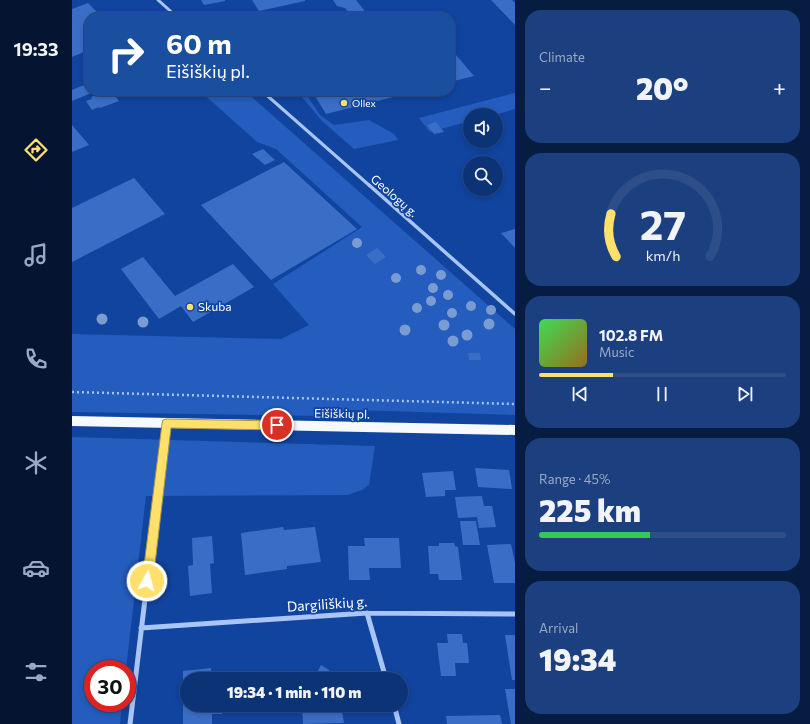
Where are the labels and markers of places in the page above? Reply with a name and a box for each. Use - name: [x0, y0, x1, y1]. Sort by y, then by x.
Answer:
- place label: Ollex: [352, 97, 377, 109]
- marker: Ollex: [339, 98, 349, 108]
- place label: Skuba: [198, 299, 232, 313]
- marker: Skuba: [185, 302, 195, 312]
- pin: [260, 408, 294, 442]

